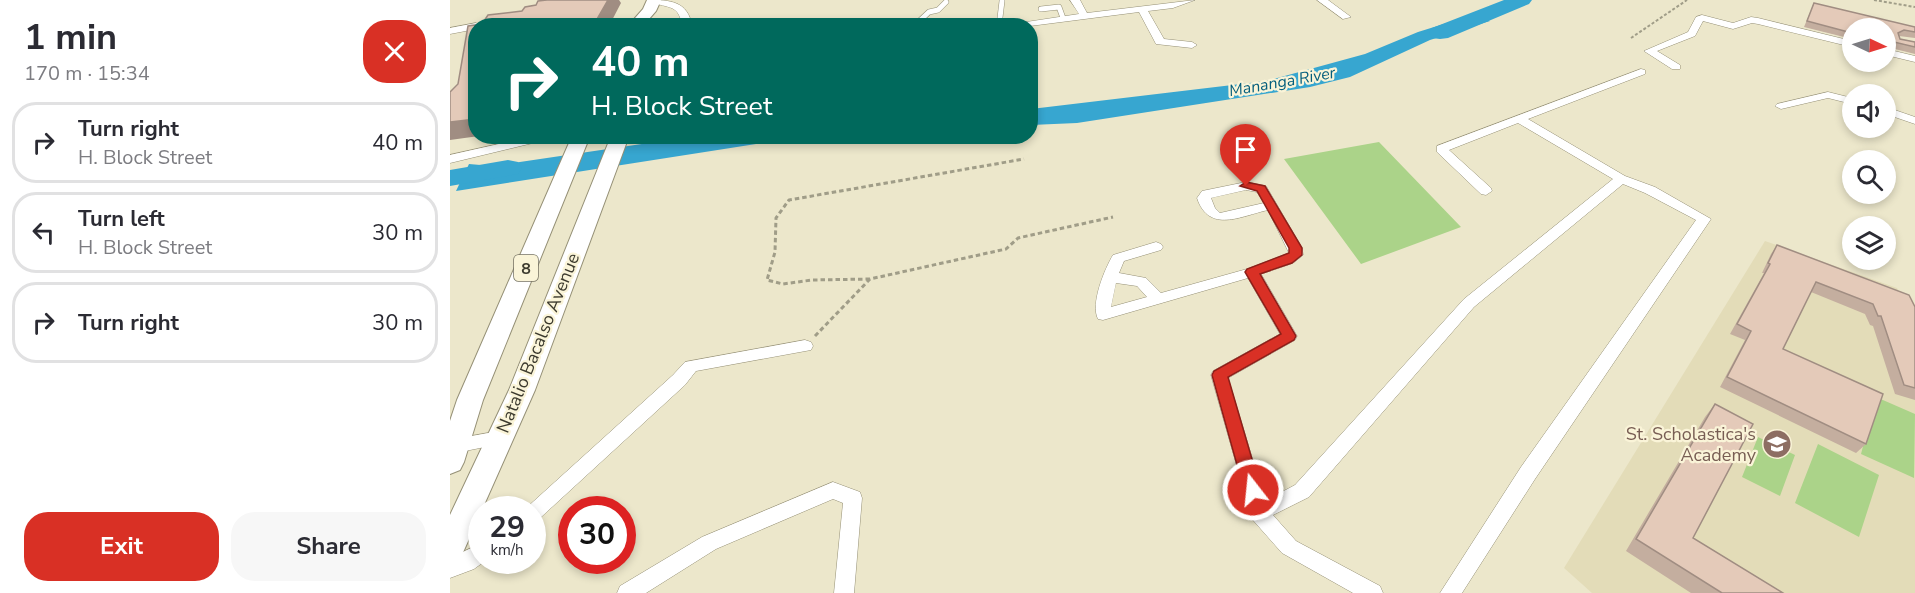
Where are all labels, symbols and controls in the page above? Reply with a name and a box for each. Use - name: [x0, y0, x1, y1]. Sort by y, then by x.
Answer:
- text: 1 min: [24, 13, 117, 62]
- north arrow: [1842, 18, 1896, 72]
- map controls: [1842, 18, 1896, 270]
- button: close: [363, 20, 426, 83]
- text: 40 m: [591, 34, 690, 91]
- icon: right: [492, 42, 570, 120]
- text: 170 m · 15:34: [24, 60, 150, 87]
- water label: Mananga River: [1227, 62, 1338, 102]
- button: sound: [1842, 84, 1896, 138]
- text: H. Block Street: [591, 88, 772, 125]
- text: Turn right: [78, 114, 179, 144]
- pin: [1220, 124, 1271, 186]
- icon: right: [27, 126, 60, 159]
- text: 40 m: [372, 128, 423, 158]
- icon: arrive: [1229, 133, 1262, 166]
- text: H. Block Street: [78, 144, 212, 171]
- button: search: [1842, 150, 1896, 204]
- text: Turn left: [78, 204, 165, 234]
- icon: left: [27, 216, 60, 249]
- button: layers: [1842, 216, 1896, 270]
- text: 30 m: [372, 218, 423, 248]
- text: H. Block Street: [78, 234, 212, 261]
- street label: Natalio Bacalso Avenue: [491, 249, 585, 437]
- road number: 8: [514, 255, 538, 281]
- icon: right: [27, 306, 60, 339]
- text: Turn right: [78, 308, 179, 338]
- text: 30 m: [372, 308, 423, 338]
- place label: St. Scholastica's Academy: [1626, 422, 1757, 467]
- school or university icon: St. Scholastica's Academy: [1761, 428, 1793, 460]
- position arrow: [1221, 458, 1285, 522]
- speed limit sign: 30: [558, 496, 636, 574]
- text: 29: [489, 507, 525, 548]
- button: Exit: [24, 512, 219, 581]
- button: Share: [231, 512, 426, 581]
- text: km/h: [490, 540, 524, 560]

